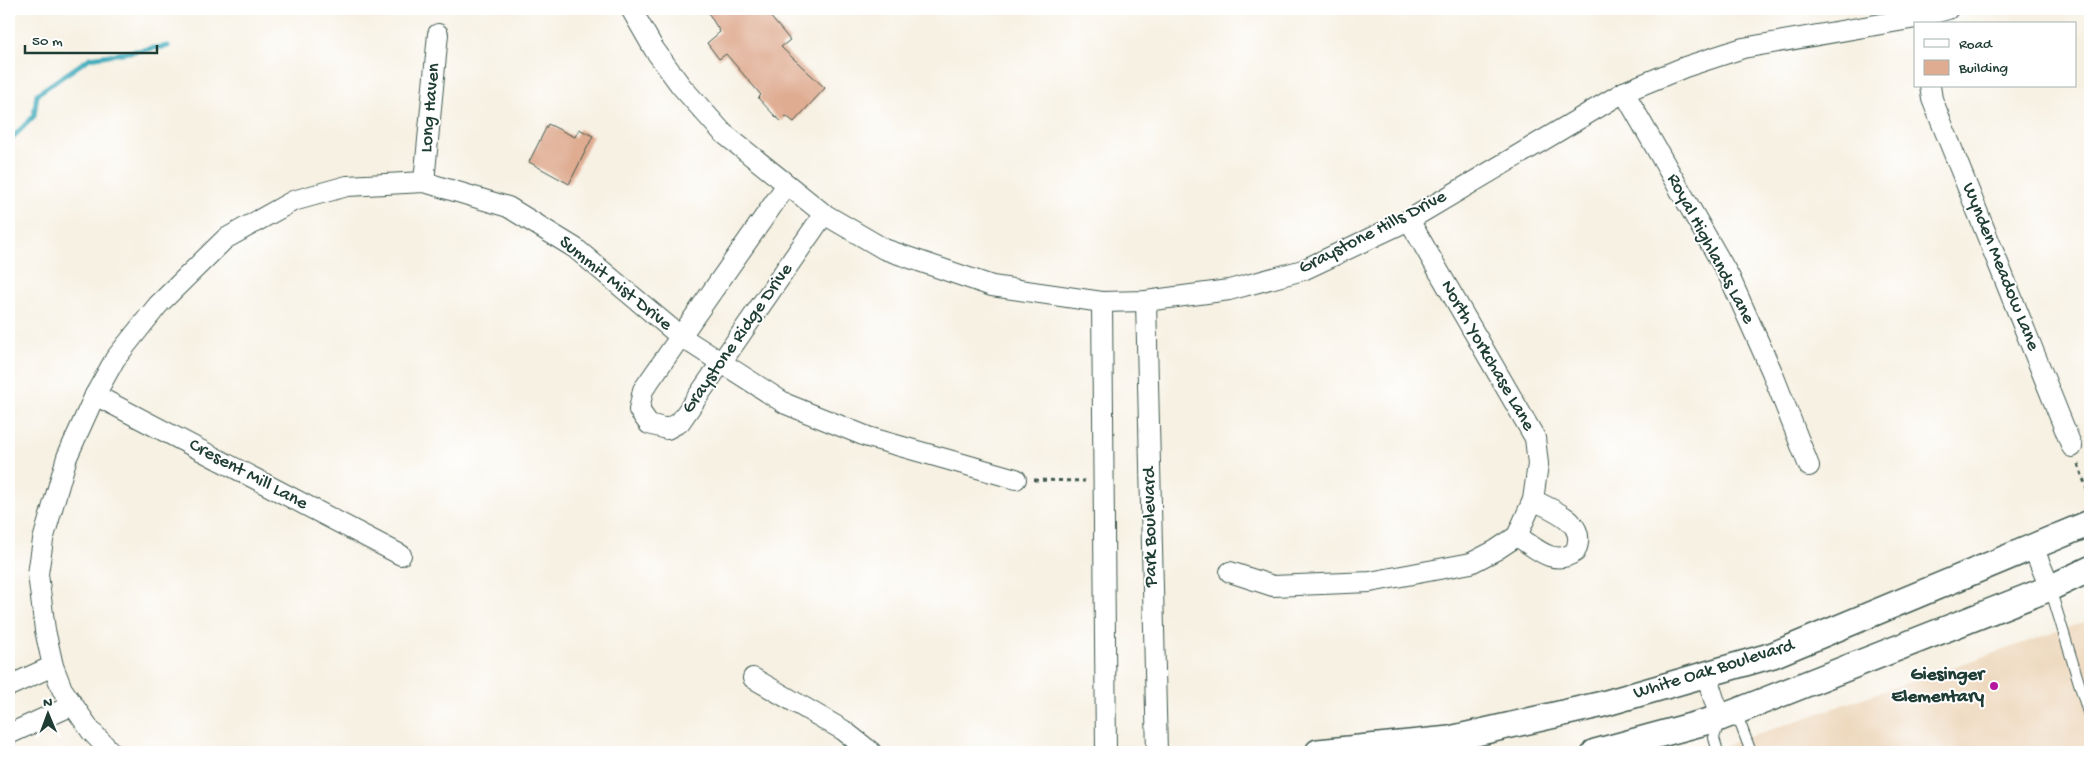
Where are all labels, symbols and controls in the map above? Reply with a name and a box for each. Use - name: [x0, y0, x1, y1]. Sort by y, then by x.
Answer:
- scale bar: [25, 22, 158, 54]
- legend: [1914, 22, 2076, 88]
- text: 50 m: [32, 33, 63, 51]
- text: Road: [1959, 36, 1993, 54]
- text: Building: [1958, 60, 2008, 78]
- street label: Long Haven: [416, 62, 446, 154]
- street label: Royal Highlands Lane: [1661, 170, 1759, 328]
- street label: Wynden Meadow Lane: [1956, 180, 2044, 355]
- street label: Graystone Hills Drive: [1295, 186, 1451, 280]
- street label: Summit Mist Drive: [554, 231, 676, 337]
- street label: Graystone Ridge Drive: [677, 259, 799, 419]
- street label: North Yorkchase Lane: [1434, 277, 1540, 436]
- street label: Cresent Mill Lane: [185, 434, 312, 516]
- street label: Park Boulevard: [1138, 465, 1164, 588]
- street label: White Oak Boulevard: [1631, 634, 1799, 705]
- place label: Giesinger Elementary: [1891, 664, 1986, 709]
- marker: Giesinger Elementary: [1988, 680, 2000, 692]
- north arrow: [22, 688, 72, 738]
- text: N: [43, 695, 53, 712]

